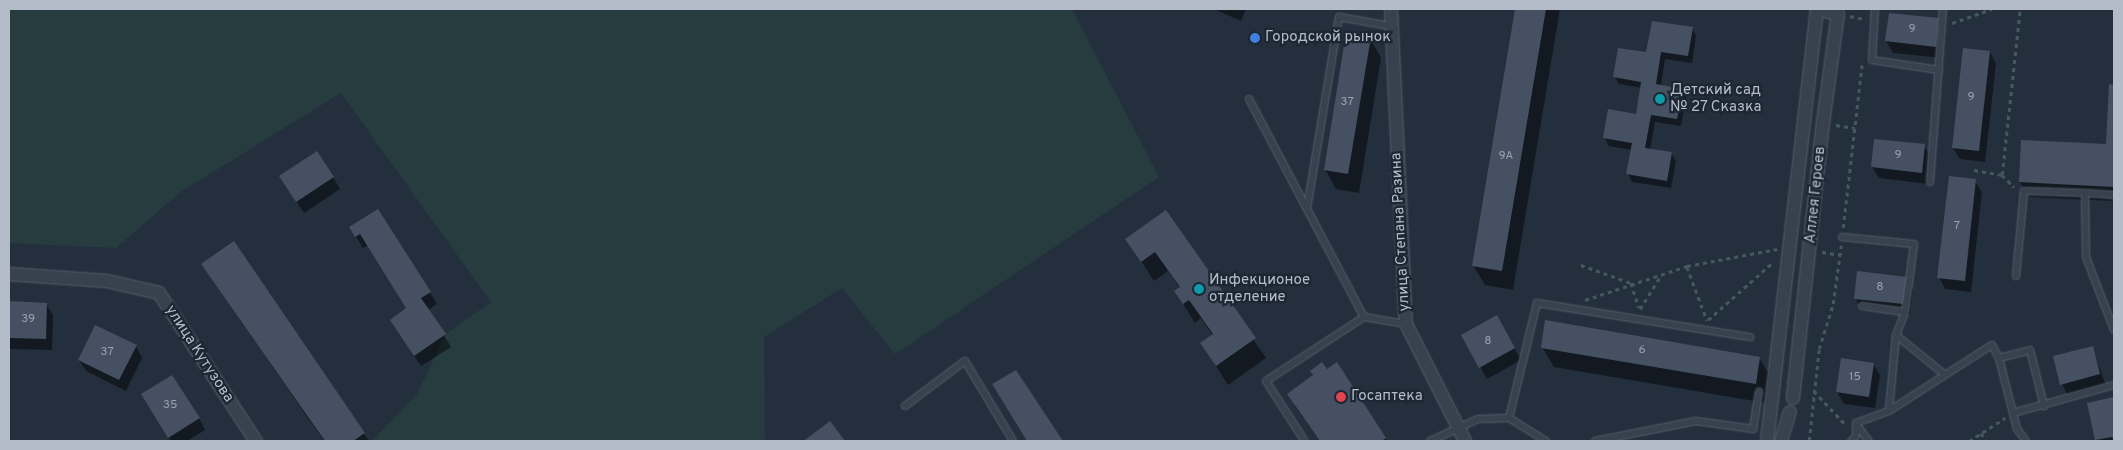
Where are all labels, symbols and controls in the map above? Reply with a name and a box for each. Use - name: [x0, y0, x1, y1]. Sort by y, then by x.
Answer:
- house number: 9: [1908, 23, 1916, 37]
- place label: Городской рынок: [1265, 29, 1391, 47]
- marker: Городской рынок: [1249, 32, 1261, 44]
- place label: Детский сад № 27 Сказка: [1670, 81, 1762, 116]
- house number: 9: [1967, 91, 1975, 105]
- marker: Детский сад № 27 Сказка: [1654, 93, 1666, 105]
- house number: 37: [1340, 96, 1354, 110]
- street label: Аллея Героев: [1802, 146, 1830, 244]
- house number: 9: [1894, 149, 1902, 163]
- house number: 9А: [1499, 150, 1513, 164]
- street label: улица Степана Разина: [1388, 152, 1414, 312]
- house number: 7: [1954, 220, 1960, 234]
- place label: Инфекционое отделение: [1209, 271, 1310, 306]
- house number: 8: [1876, 281, 1884, 295]
- marker: Инфекционое отделение: [1193, 283, 1205, 295]
- street label: улица Кутузова: [161, 302, 237, 406]
- house number: 39: [21, 313, 35, 327]
- house number: 8: [1484, 335, 1492, 349]
- house number: 6: [1638, 344, 1646, 358]
- house number: 37: [100, 346, 114, 360]
- house number: 15: [1849, 371, 1861, 385]
- place label: Госаптека: [1351, 388, 1423, 406]
- marker: Госаптека: [1335, 391, 1347, 403]
- house number: 35: [163, 399, 177, 413]

